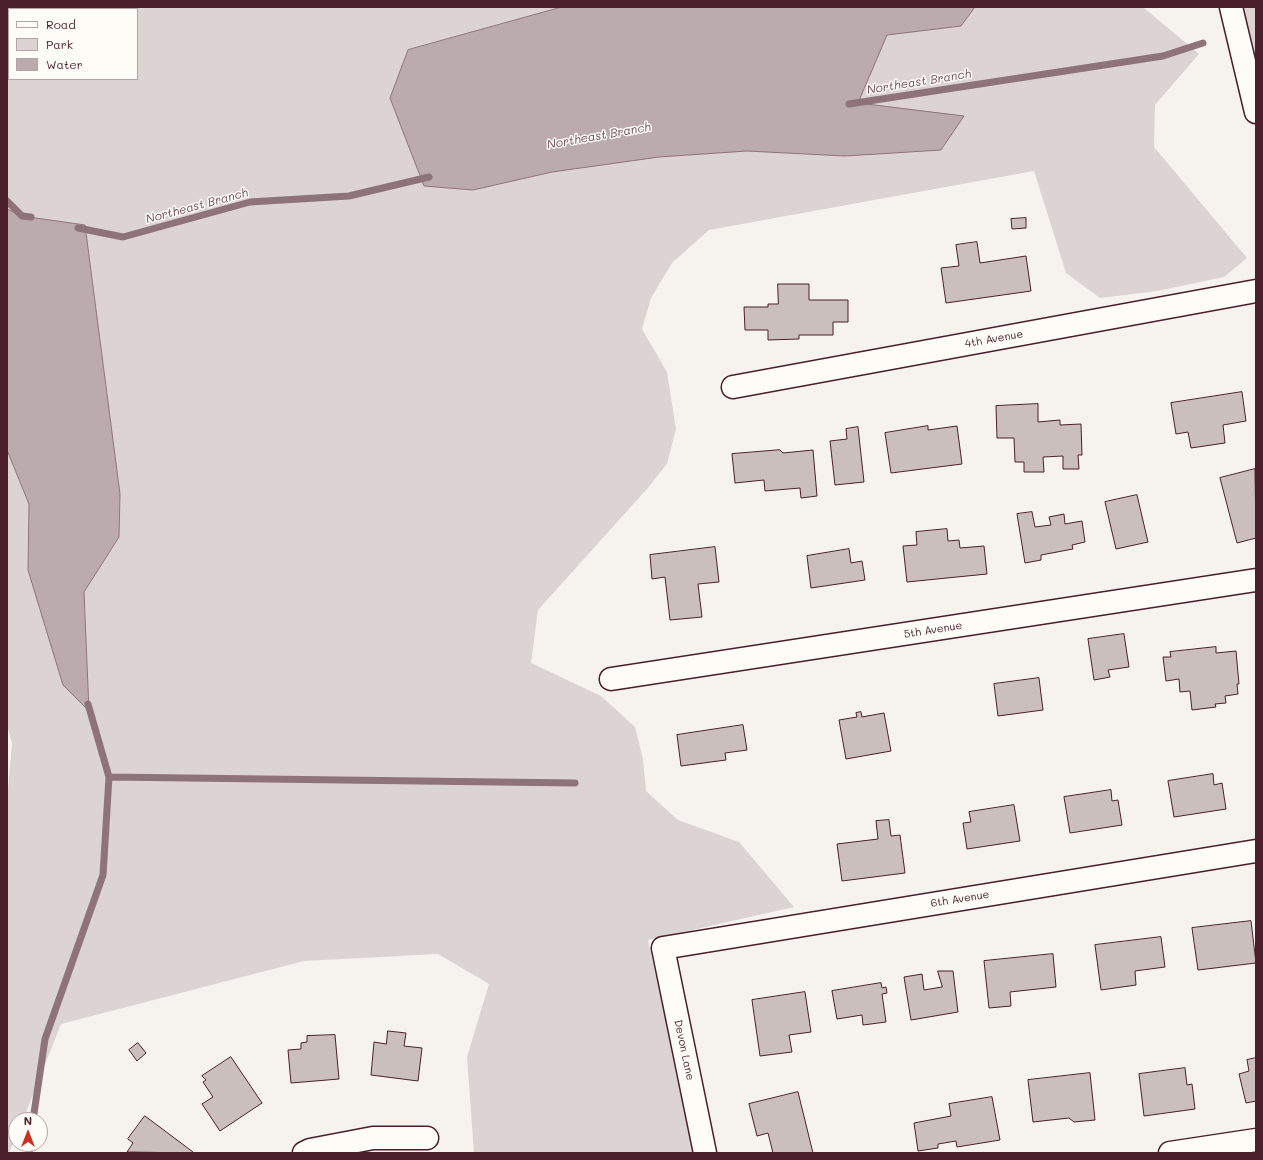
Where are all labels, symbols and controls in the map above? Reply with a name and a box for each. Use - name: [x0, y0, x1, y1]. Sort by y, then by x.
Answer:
- legend: [8, 8, 138, 80]
- text: Road: [46, 16, 76, 32]
- text: Park: [46, 36, 73, 52]
- text: Water: [46, 56, 83, 72]
- water label: Northeast Branch: [866, 67, 972, 97]
- water label: Northeast Branch: [546, 120, 652, 152]
- water label: Northeast Branch: [144, 185, 250, 227]
- street label: 4th Avenue: [964, 327, 1024, 351]
- street label: 5th Avenue: [903, 619, 963, 641]
- street label: 6th Avenue: [930, 888, 990, 910]
- street label: Devon Lane: [671, 1018, 697, 1082]
- north arrow: [8, 1112, 48, 1152]
- text: N: [24, 1113, 32, 1128]

